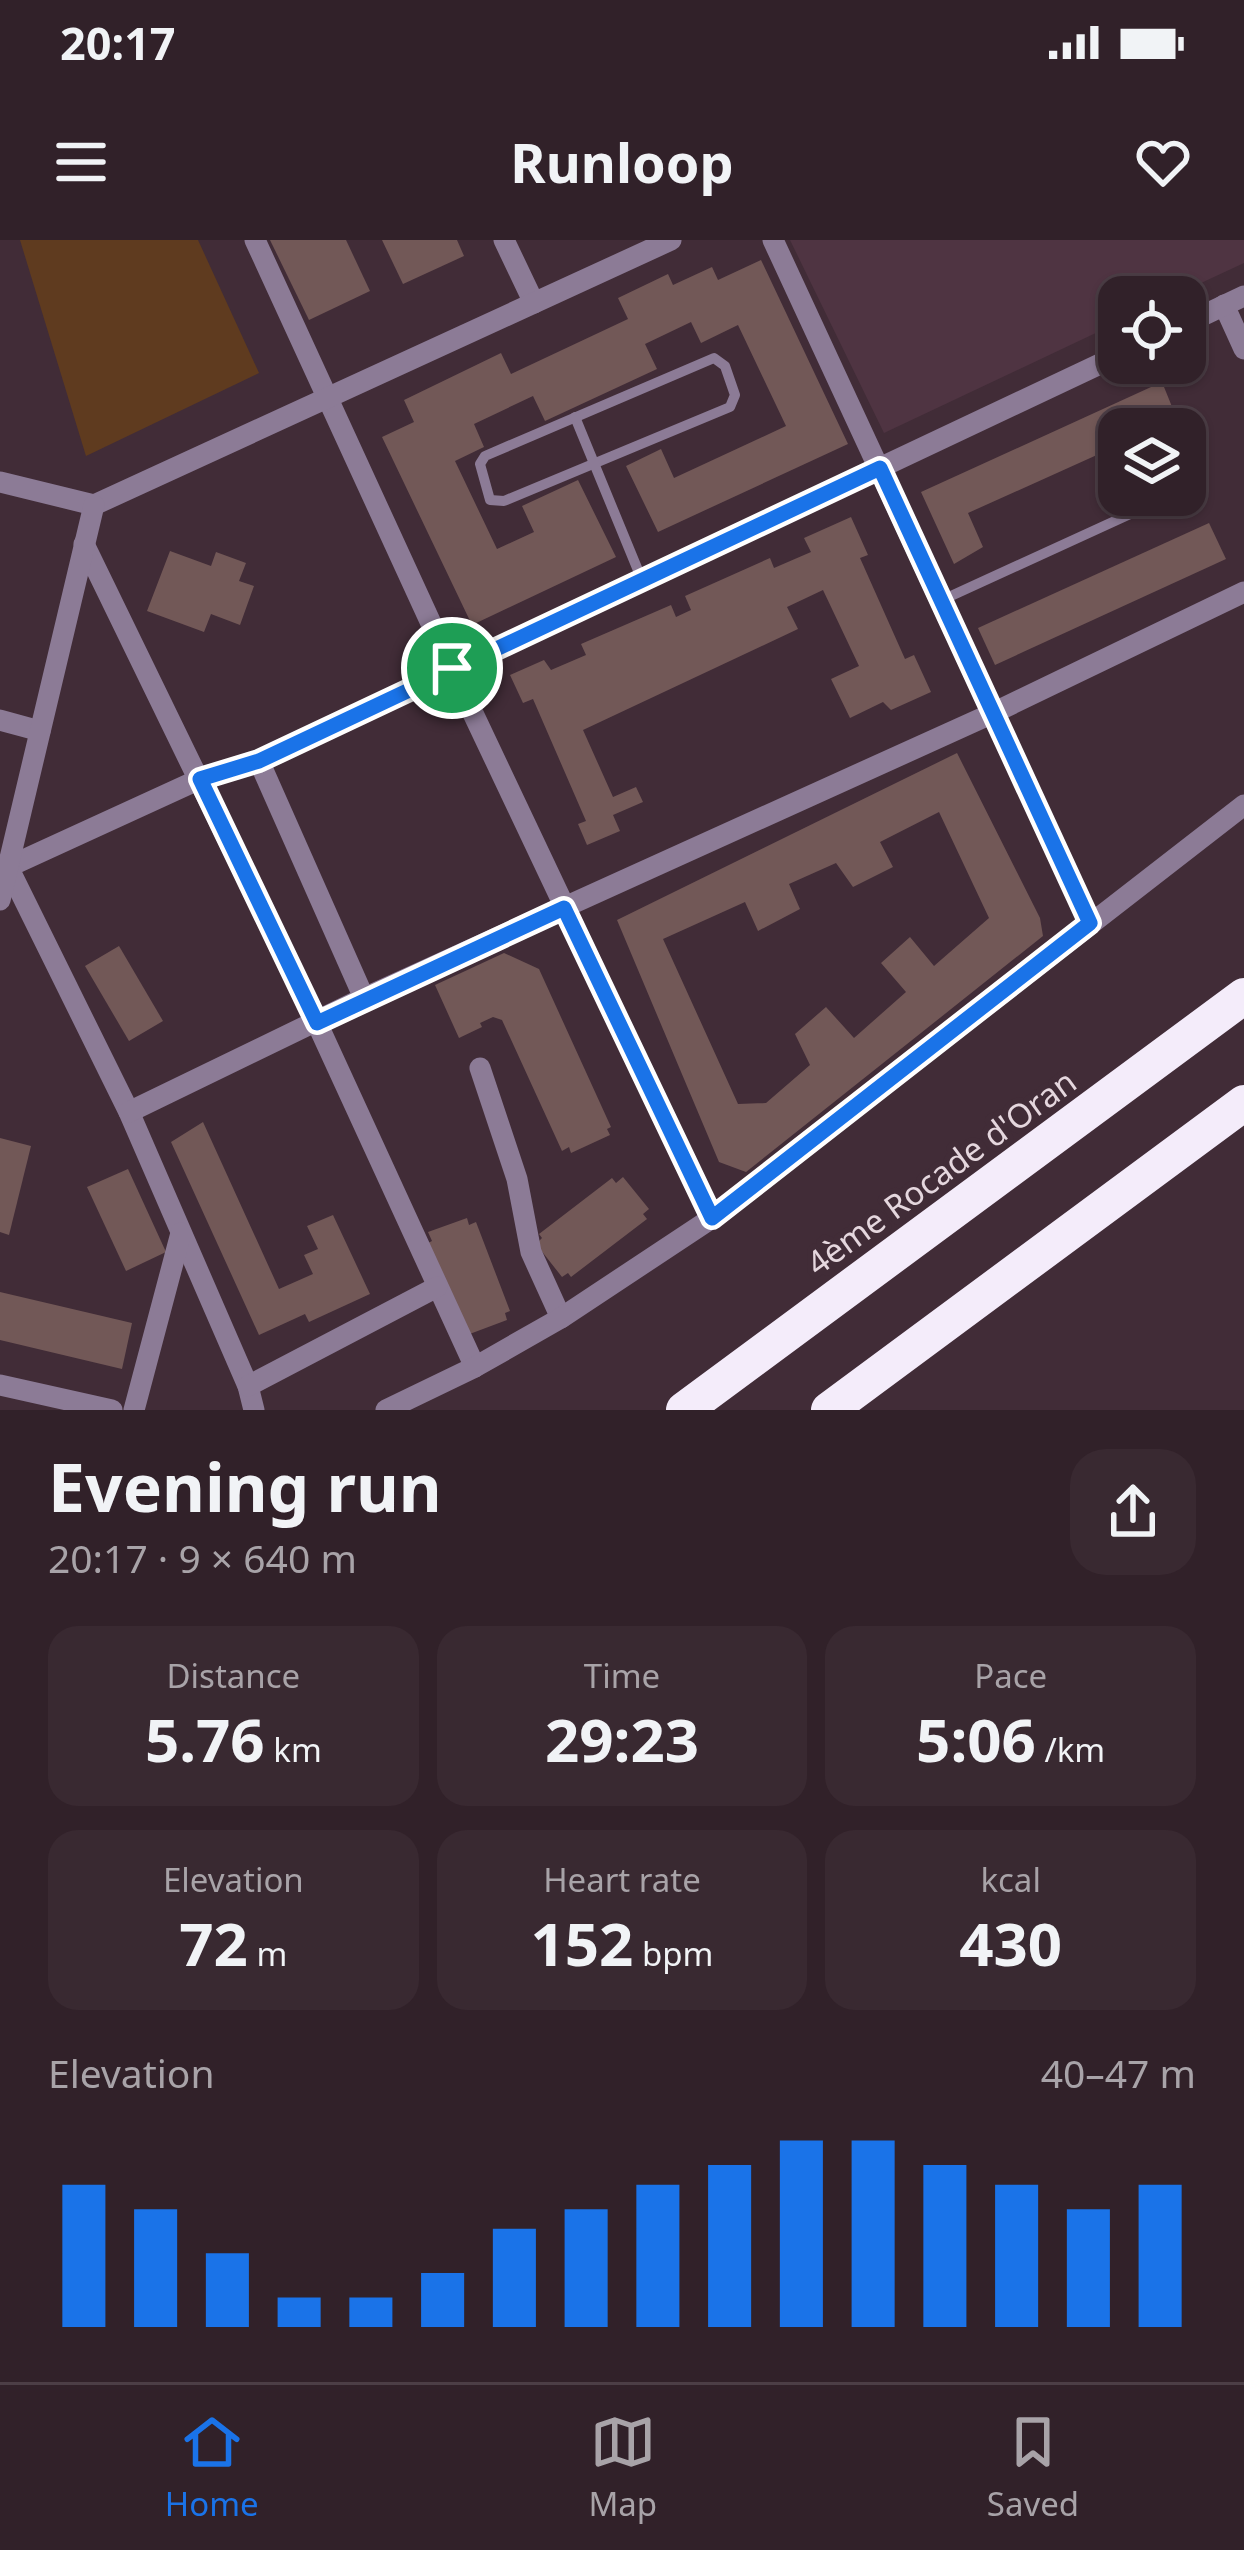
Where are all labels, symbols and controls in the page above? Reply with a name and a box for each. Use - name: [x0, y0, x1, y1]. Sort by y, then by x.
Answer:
- text: 20:17: [60, 12, 176, 73]
- text: Runloop: [510, 125, 734, 199]
- icon: menu: [48, 129, 114, 195]
- icon: heart: [1130, 129, 1196, 195]
- map controls: [1098, 276, 1206, 516]
- button: locate: [1098, 276, 1206, 384]
- button: layers: [1098, 408, 1206, 516]
- pin: [401, 617, 503, 719]
- icon: arrive: [419, 635, 485, 701]
- street label: 4ème Rocade d'Oran: [797, 1059, 1085, 1285]
- text: Evening run: [48, 1441, 442, 1531]
- button: share: [1070, 1449, 1196, 1575]
- text: 20:17 · 9 × 640 m: [48, 1531, 357, 1584]
- text: Distance: [166, 1653, 300, 1698]
- text: Time: [584, 1653, 660, 1698]
- text: Pace: [974, 1653, 1047, 1698]
- text: 5.76: [145, 1698, 265, 1780]
- text: 29:23: [545, 1698, 699, 1780]
- text: 5:06: [916, 1698, 1036, 1780]
- text: km: [265, 1727, 322, 1772]
- text: /km: [1036, 1727, 1105, 1772]
- text: Elevation: [163, 1857, 304, 1902]
- text: Heart rate: [543, 1857, 701, 1902]
- text: kcal: [980, 1857, 1041, 1902]
- text: 72: [179, 1902, 248, 1984]
- text: 152: [530, 1902, 633, 1984]
- text: 430: [959, 1902, 1062, 1984]
- text: m: [248, 1931, 287, 1976]
- text: bpm: [633, 1931, 713, 1976]
- text: Elevation: [48, 2046, 215, 2099]
- text: 40–47 m: [1041, 2046, 1196, 2099]
- tab: Home: [165, 2409, 259, 2526]
- tab: Map: [588, 2409, 657, 2526]
- tab: Saved: [987, 2409, 1079, 2526]

